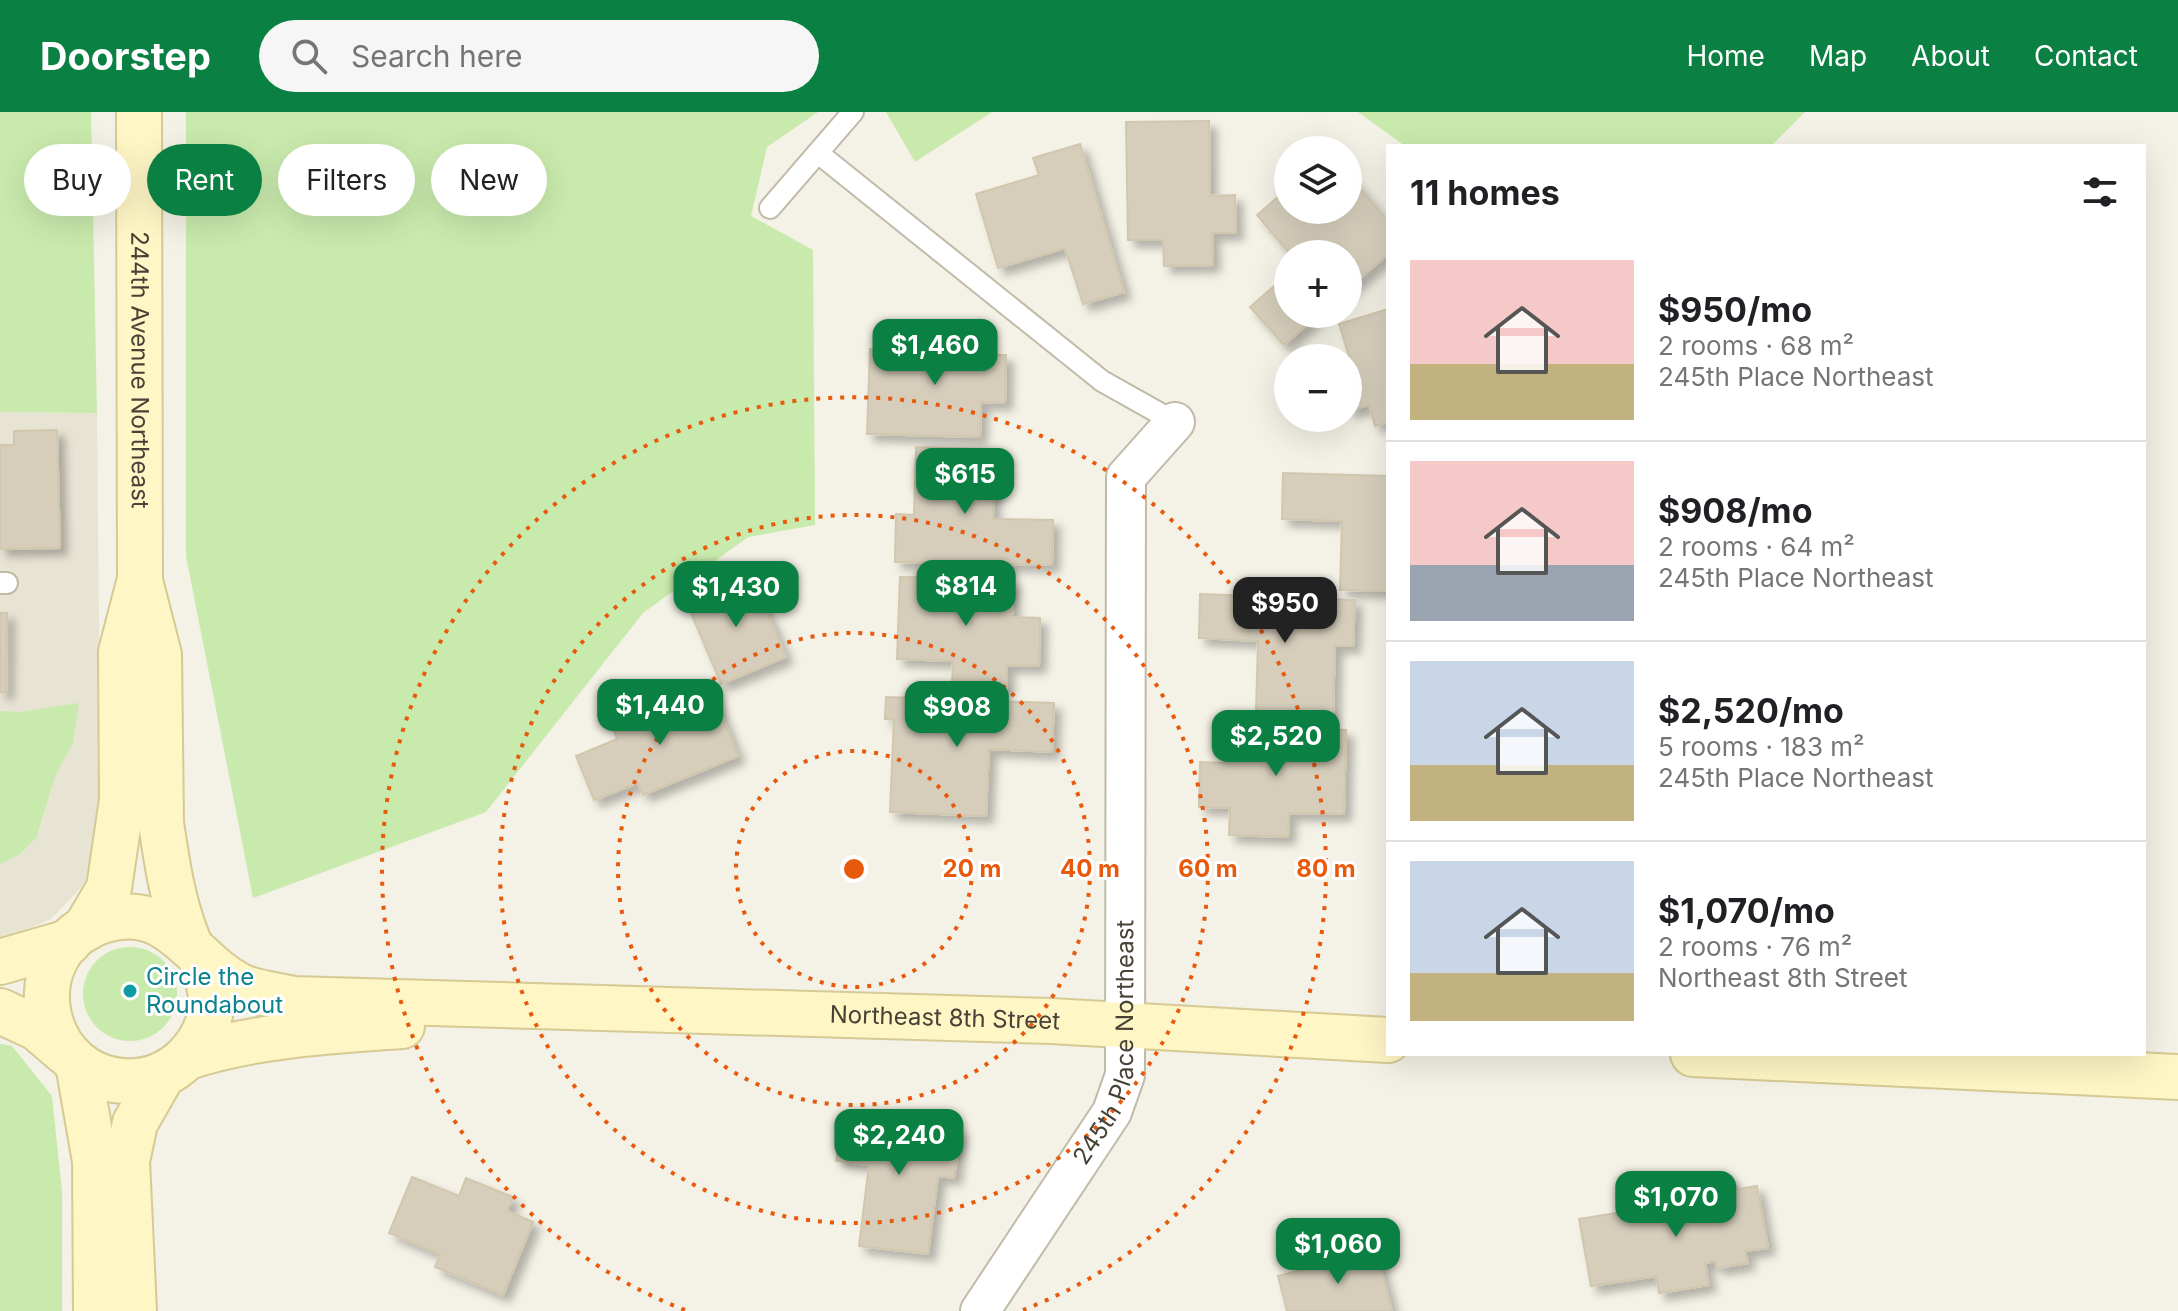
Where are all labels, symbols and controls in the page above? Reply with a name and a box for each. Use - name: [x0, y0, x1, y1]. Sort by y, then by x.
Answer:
- search box: [259, 20, 819, 92]
- text: Doorstep: [40, 33, 211, 79]
- icon: search: [287, 34, 331, 78]
- text: Search here: [351, 38, 522, 74]
- text: Home: [1686, 39, 1765, 73]
- text: Map: [1809, 39, 1867, 73]
- text: About: [1911, 39, 1990, 73]
- text: Contact: [2034, 39, 2138, 73]
- map controls: [1274, 136, 1362, 432]
- button: layers: [1274, 136, 1362, 224]
- chip: Buy: [24, 144, 131, 216]
- chip: Rent: [147, 144, 262, 216]
- chip: Filters: [278, 144, 415, 216]
- chip: New: [431, 144, 547, 216]
- icon: filters: [2078, 170, 2122, 214]
- text: 11 homes: [1410, 172, 1560, 213]
- street label: 244th Avenue Northeast: [125, 231, 155, 509]
- button: +: [1274, 240, 1362, 328]
- text: $950/mo: [1658, 289, 1812, 330]
- icon: home: [1474, 292, 1570, 388]
- pin: $1,460: [870, 319, 1000, 387]
- text: $1,460: [891, 329, 979, 360]
- text: 2 rooms · 68 m²: [1658, 330, 1854, 361]
- button: −: [1274, 344, 1362, 432]
- text: 245th Place Northeast: [1658, 361, 1934, 392]
- pin: $615: [918, 448, 1012, 516]
- text: $615: [934, 458, 996, 489]
- text: $908/mo: [1658, 490, 1812, 531]
- icon: home: [1474, 493, 1570, 589]
- text: 2 rooms · 64 m²: [1658, 531, 1855, 562]
- pin: $814: [919, 560, 1013, 628]
- pin: $1,430: [671, 561, 801, 629]
- text: 245th Place Northeast: [1658, 562, 1934, 593]
- text: $814: [935, 570, 997, 601]
- text: $1,430: [692, 571, 780, 602]
- pin: $950: [1238, 577, 1332, 645]
- text: $950: [1251, 587, 1319, 618]
- pin: $1,440: [595, 679, 725, 747]
- pin: $908: [910, 681, 1004, 749]
- text: $1,440: [615, 689, 705, 720]
- text: $2,520/mo: [1658, 690, 1844, 731]
- text: $908: [923, 691, 991, 722]
- icon: home: [1474, 693, 1570, 789]
- pin: $2,520: [1211, 710, 1341, 778]
- text: $2,520: [1230, 720, 1322, 751]
- text: 5 rooms · 183 m²: [1658, 731, 1865, 762]
- text: 245th Place Northeast: [1658, 762, 1934, 793]
- text: 20 m: [943, 854, 1001, 883]
- text: 40 m: [1060, 854, 1120, 883]
- text: 60 m: [1178, 854, 1238, 883]
- text: 80 m: [1296, 854, 1356, 883]
- centre of rings: [840, 855, 868, 883]
- text: $1,070/mo: [1658, 890, 1835, 931]
- icon: home: [1474, 893, 1570, 989]
- street label: 245th Place Northeast: [1066, 920, 1139, 1170]
- text: 2 rooms · 76 m²: [1658, 931, 1852, 962]
- place label: Circle the Roundabout: [146, 962, 283, 1019]
- text: Northeast 8th Street: [1658, 962, 1907, 993]
- marker: Circle the Roundabout: [121, 982, 139, 1000]
- street label: Northeast 8th Street: [829, 1000, 1061, 1035]
- pin: $2,240: [834, 1109, 964, 1177]
- text: $2,240: [852, 1119, 946, 1150]
- pin: $1,070: [1611, 1171, 1741, 1239]
- text: $1,070: [1633, 1181, 1719, 1212]
- pin: $1,060: [1273, 1218, 1403, 1286]
- text: $1,060: [1294, 1228, 1382, 1259]

